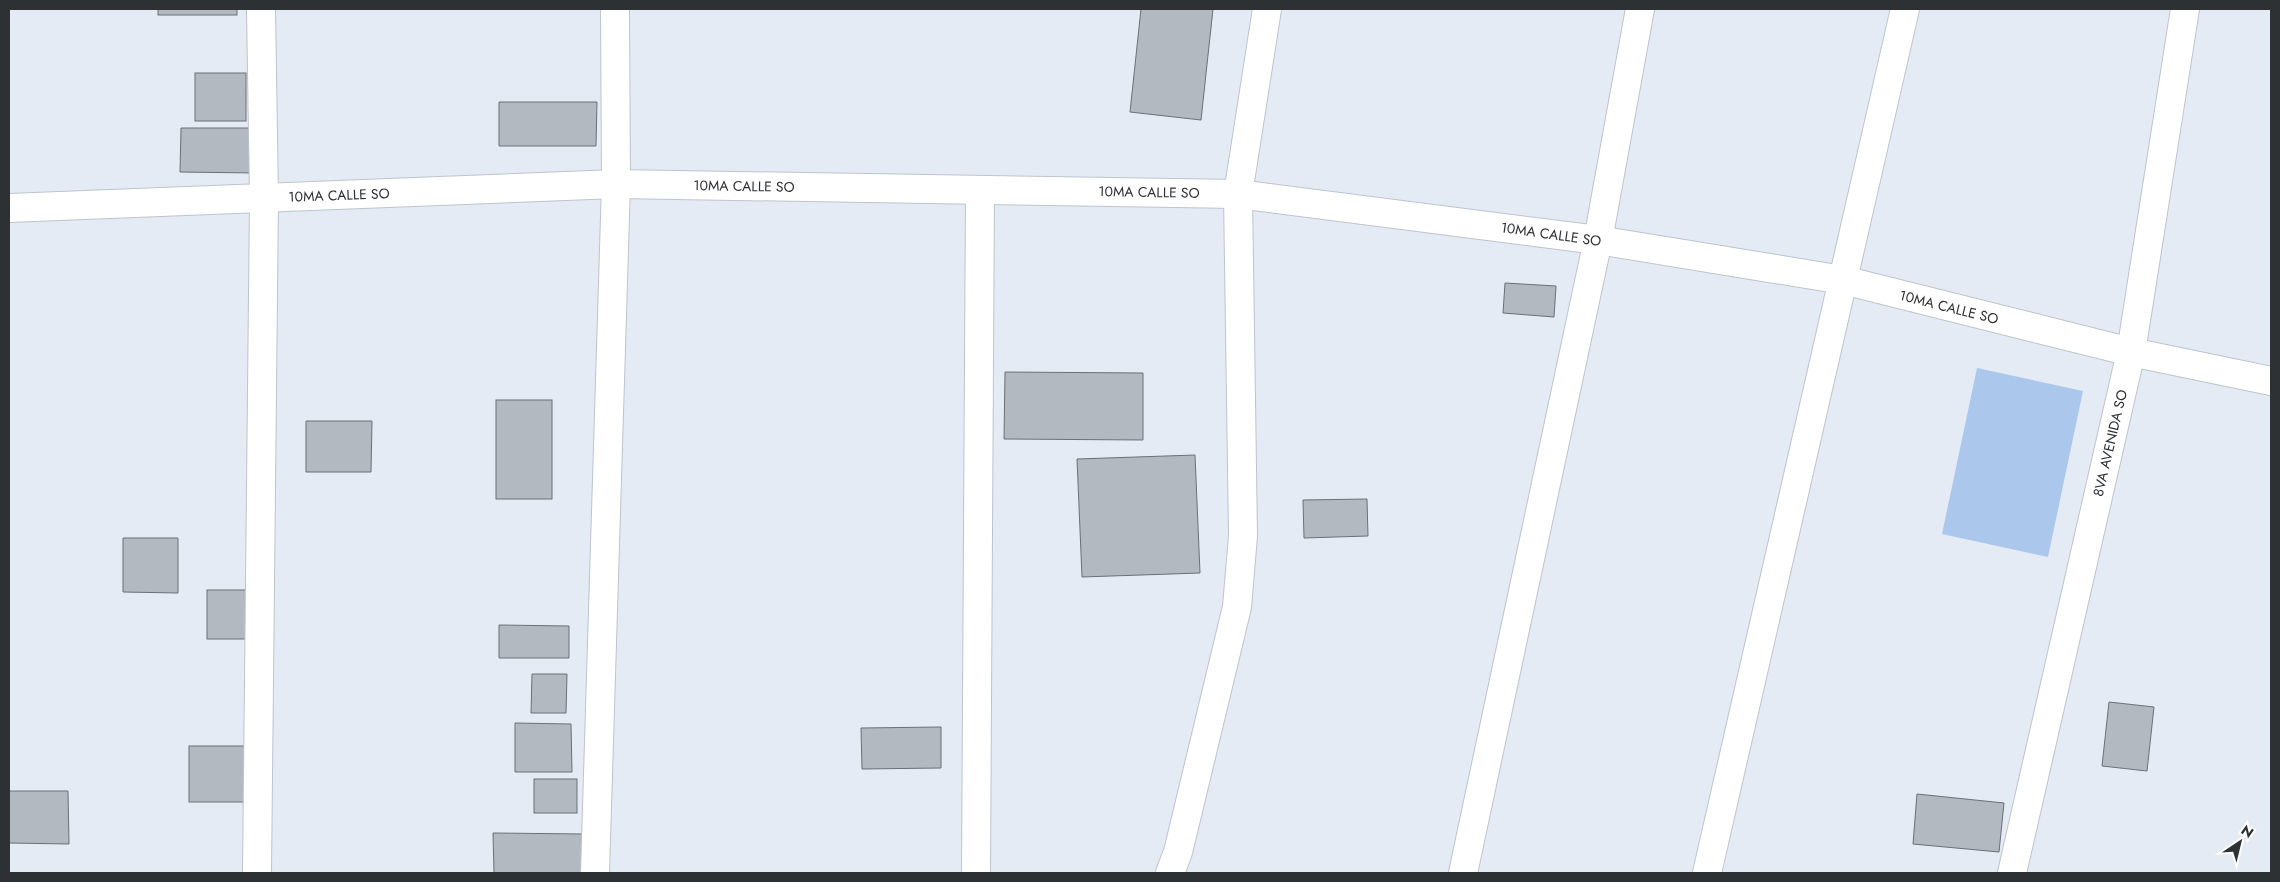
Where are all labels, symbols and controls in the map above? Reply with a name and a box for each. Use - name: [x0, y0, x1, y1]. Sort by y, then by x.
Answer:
- street label: 10MA CALLE SO: [693, 175, 795, 197]
- street label: 10MA CALLE SO: [1098, 181, 1200, 203]
- street label: 10MA CALLE SO: [288, 183, 390, 207]
- street label: 10MA CALLE SO: [1499, 217, 1603, 251]
- street label: 10MA CALLE SO: [1897, 285, 2001, 329]
- street label: 8VA AVENIDA SO: [2088, 388, 2132, 498]
- north arrow: [2215, 817, 2265, 867]
- text: N: [2237, 820, 2258, 843]

